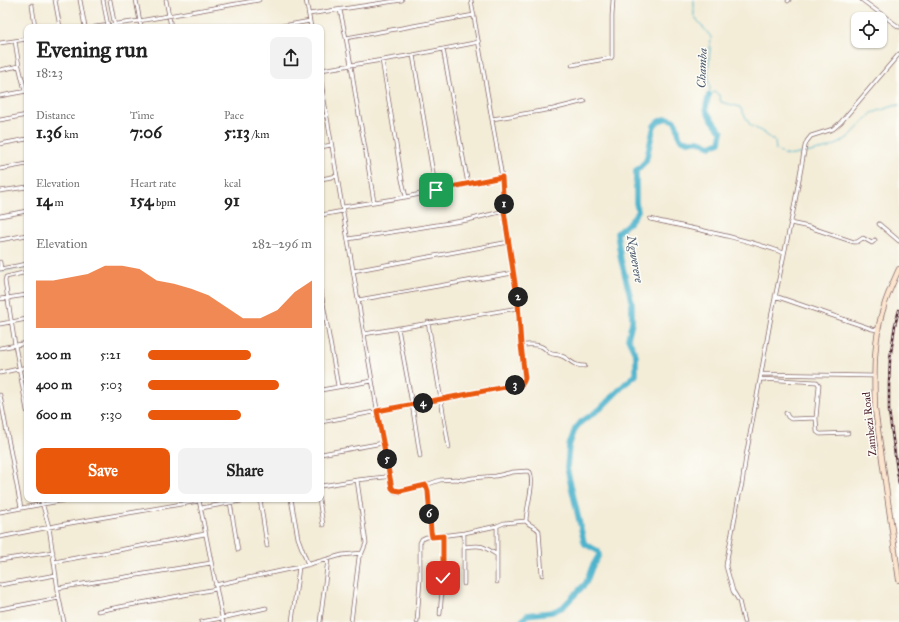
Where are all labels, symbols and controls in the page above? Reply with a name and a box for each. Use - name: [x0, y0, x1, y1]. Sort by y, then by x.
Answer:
- map controls: [851, 12, 887, 48]
- button: locate: [851, 12, 887, 48]
- text: Evening run: [36, 36, 148, 63]
- button: share: [270, 37, 312, 79]
- water label: Chamba: [694, 47, 710, 88]
- text: 18:23: [36, 65, 63, 81]
- text: Distance: [36, 109, 75, 122]
- text: Time: [130, 109, 154, 122]
- text: Pace: [224, 109, 244, 122]
- text: 1.36: [36, 122, 62, 143]
- text: 7:06: [130, 122, 162, 143]
- text: 5:13: [224, 122, 250, 143]
- text: km: [62, 128, 79, 141]
- text: /km: [250, 128, 269, 141]
- pin: [419, 173, 453, 207]
- text: Elevation: [36, 177, 80, 190]
- text: Heart rate: [130, 177, 176, 190]
- text: kcal: [224, 177, 241, 190]
- icon: arrive: [425, 179, 447, 201]
- text: 14: [36, 190, 52, 211]
- text: 154: [130, 190, 154, 211]
- text: 91: [224, 190, 240, 211]
- pin: 1: [494, 194, 514, 214]
- text: m: [52, 196, 64, 209]
- text: bpm: [154, 196, 176, 209]
- text: 1: [502, 197, 506, 210]
- water label: Ngwerere: [624, 233, 646, 284]
- text: Elevation: [36, 236, 88, 252]
- text: 282–296 m: [252, 236, 312, 252]
- pin: 2: [508, 287, 528, 307]
- text: 2: [515, 290, 521, 303]
- text: 200 m: [36, 347, 71, 363]
- text: 5:21: [100, 347, 121, 363]
- pin: 3: [505, 375, 525, 395]
- text: 400 m: [36, 377, 72, 393]
- text: 5:03: [100, 377, 122, 393]
- text: 3: [513, 378, 517, 391]
- street label: Zambezi Road: [860, 391, 879, 457]
- pin: 4: [413, 393, 433, 413]
- text: 4: [420, 396, 426, 409]
- text: 600 m: [36, 407, 72, 423]
- text: 5:30: [100, 407, 122, 423]
- button: Save: [36, 448, 170, 494]
- button: Share: [178, 448, 312, 494]
- pin: 5: [377, 449, 397, 469]
- text: 5: [384, 452, 390, 465]
- pin: 6: [419, 504, 439, 524]
- text: 6: [426, 507, 432, 520]
- pin: [426, 561, 460, 595]
- icon: check: [432, 567, 454, 589]

